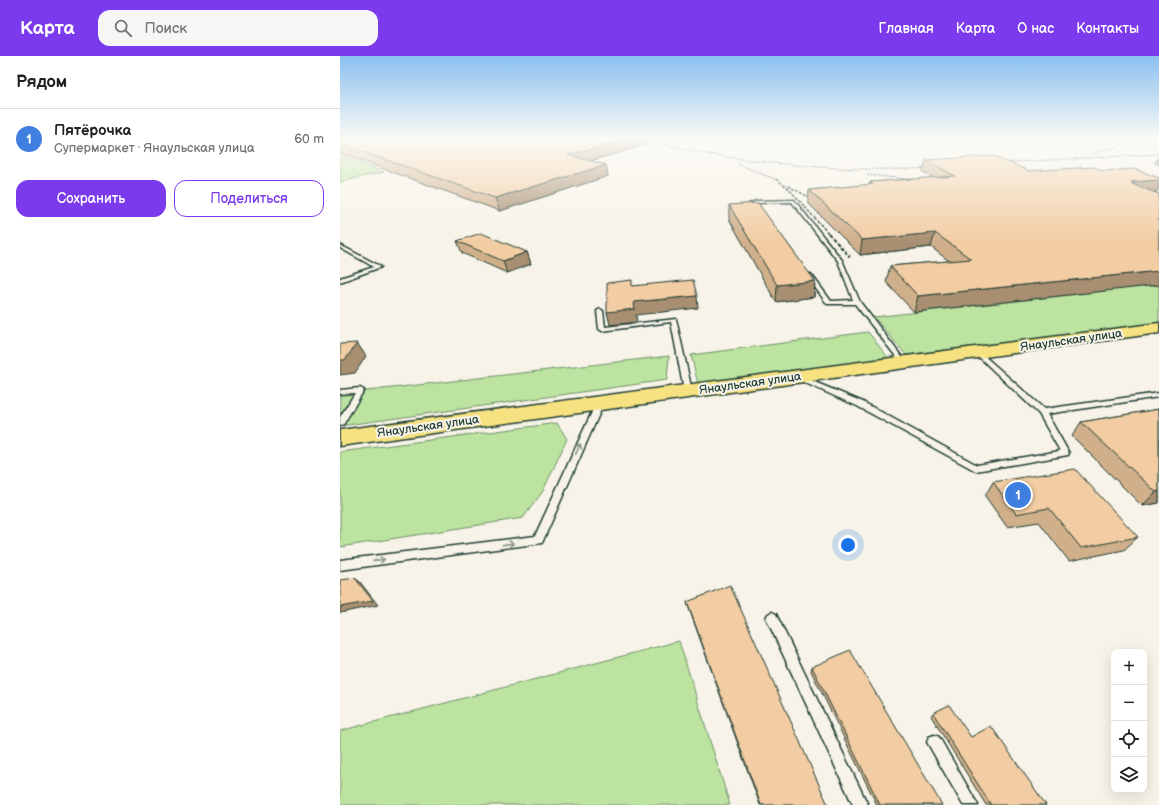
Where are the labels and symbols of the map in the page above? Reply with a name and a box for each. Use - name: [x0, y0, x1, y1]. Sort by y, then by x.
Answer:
- street label: Янаульская улица: [1019, 326, 1123, 355]
- street label: Янаульская улица: [698, 369, 802, 398]
- street label: Янаульская улица: [376, 412, 480, 441]
- one-way arrow: [575, 443, 582, 455]
- pin: 1: [1005, 480, 1031, 510]
- your location: [838, 535, 858, 555]
- one-way arrow: [501, 540, 514, 548]
- one-way arrow: [372, 557, 385, 564]

